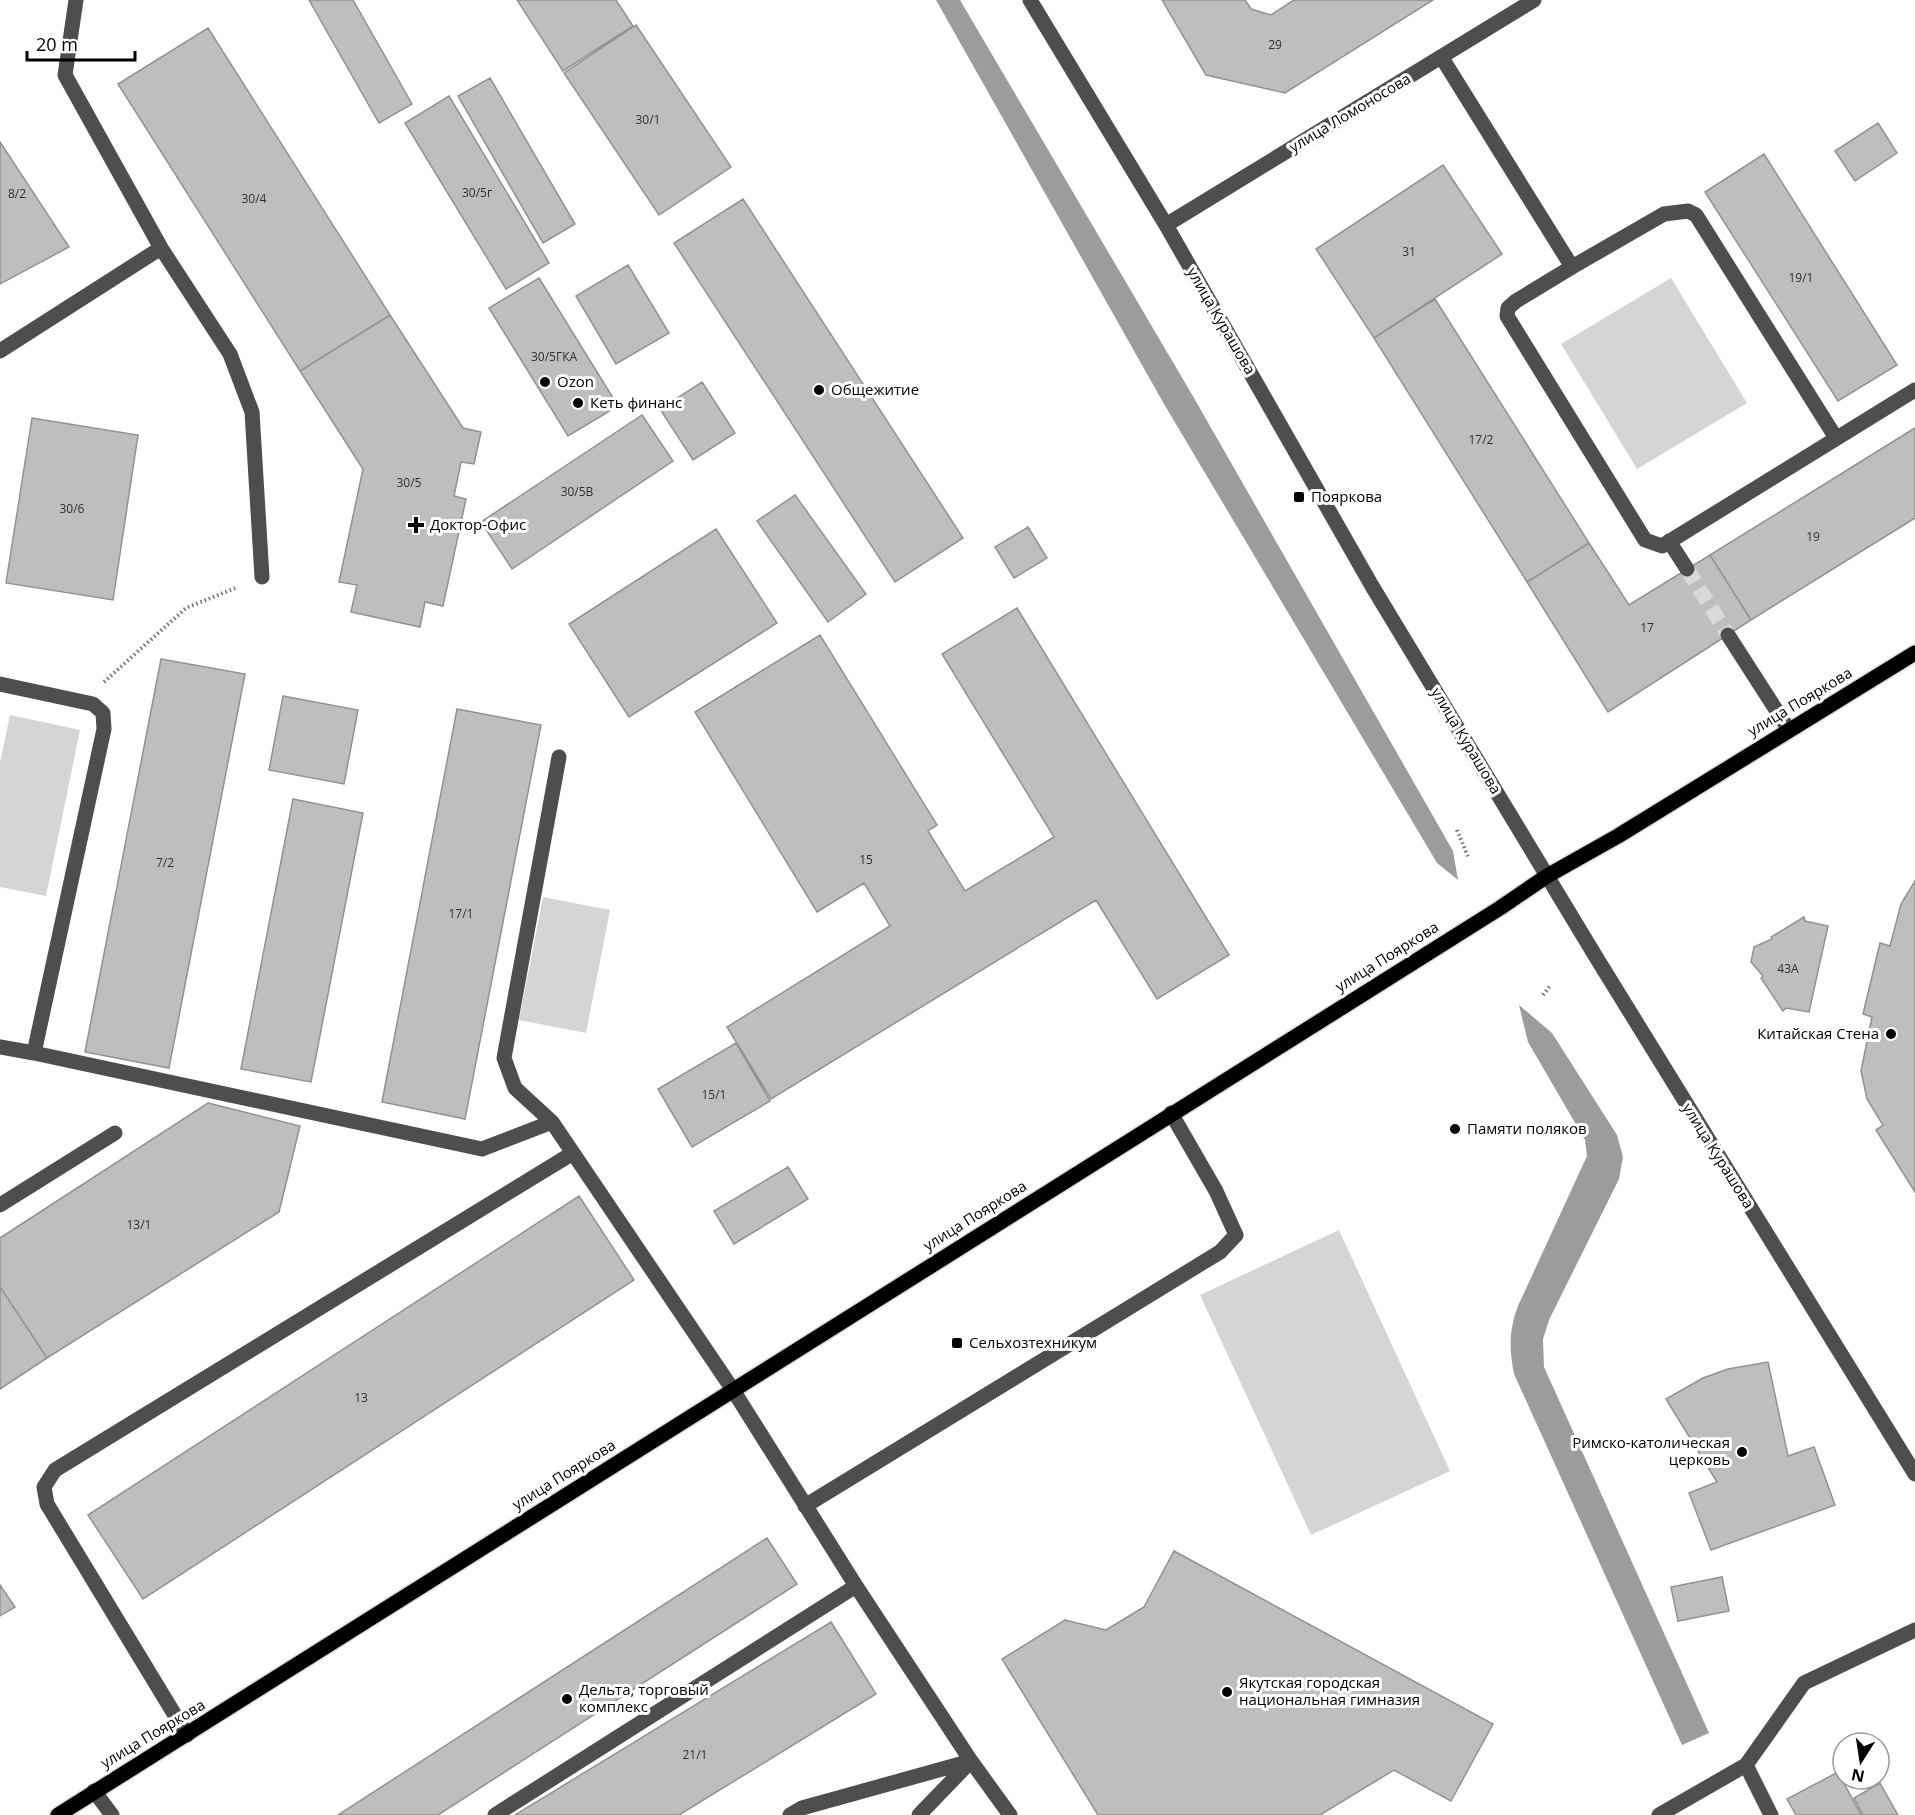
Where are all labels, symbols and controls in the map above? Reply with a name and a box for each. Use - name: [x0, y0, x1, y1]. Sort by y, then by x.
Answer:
- scale bar: [27, 24, 135, 62]
- text: 20 m: [36, 32, 78, 56]
- house number: 29: [1268, 36, 1282, 53]
- street label: улица Ломоносова: [1285, 68, 1414, 156]
- house number: 30/1: [636, 111, 660, 128]
- house number: 30/5г: [462, 184, 492, 201]
- house number: 8/2: [8, 185, 26, 202]
- house number: 30/4: [242, 190, 267, 207]
- house number: 31: [1402, 243, 1416, 260]
- street label: улица Курашова: [1183, 263, 1261, 378]
- house number: 19/1: [1789, 269, 1813, 286]
- house number: 30/5ГКА: [531, 348, 577, 365]
- place label: Ozon: [557, 371, 594, 391]
- marker: Ozon: [538, 375, 552, 389]
- place label: Общежитие: [831, 379, 919, 399]
- marker: Общежитие: [812, 383, 826, 397]
- place label: Кеть финанс: [590, 392, 682, 412]
- marker: Кеть финанс: [571, 396, 585, 410]
- house number: 17/2: [1469, 431, 1494, 448]
- house number: 30/5: [397, 474, 422, 491]
- house number: 30/5В: [561, 483, 594, 500]
- place label: Пояркова: [1311, 486, 1382, 506]
- marker: Пояркова: [1292, 490, 1306, 504]
- house number: 30/6: [60, 500, 85, 517]
- place label: Доктор-Офис: [430, 514, 526, 534]
- marker: Доктор-Офис: [407, 516, 425, 534]
- house number: 19: [1806, 528, 1820, 545]
- house number: 17: [1640, 619, 1654, 636]
- street label: улица Пояркова: [1744, 662, 1855, 740]
- street label: улица Курашова: [1427, 684, 1507, 797]
- house number: 15: [859, 851, 873, 868]
- house number: 7/2: [156, 854, 174, 871]
- house number: 17/1: [449, 905, 473, 922]
- street label: улица Пояркова: [1331, 916, 1442, 996]
- house number: 43А: [1777, 960, 1799, 977]
- place label: Китайская Стена: [1757, 1023, 1879, 1043]
- marker: Китайская Стена: [1884, 1027, 1898, 1041]
- house number: 15/1: [702, 1086, 726, 1103]
- street label: улица Курашова: [1678, 1099, 1759, 1212]
- place label: Памяти поляков: [1467, 1118, 1587, 1138]
- marker: Памяти поляков: [1448, 1122, 1462, 1136]
- street label: улица Пояркова: [919, 1175, 1030, 1255]
- house number: 13/1: [127, 1216, 151, 1233]
- place label: Сельхозтехникум: [969, 1332, 1097, 1352]
- marker: Сельхозтехникум: [950, 1336, 964, 1350]
- house number: 13: [354, 1389, 368, 1406]
- place label: Римско-католическая церковь: [1572, 1432, 1730, 1469]
- street label: улица Пояркова: [508, 1434, 619, 1514]
- marker: Римско-католическая церковь: [1735, 1445, 1749, 1459]
- place label: Якутская городская национальная гимназия: [1239, 1672, 1420, 1709]
- place label: Дельта, торговый комплекс: [579, 1679, 709, 1716]
- marker: Якутская городская национальная гимназия: [1220, 1685, 1234, 1699]
- marker: Дельта, торговый комплекс: [560, 1692, 574, 1706]
- street label: улица Пояркова: [97, 1694, 208, 1772]
- north arrow: [1831, 1731, 1891, 1791]
- house number: 21/1: [683, 1746, 707, 1763]
- text: N: [1849, 1764, 1867, 1788]

